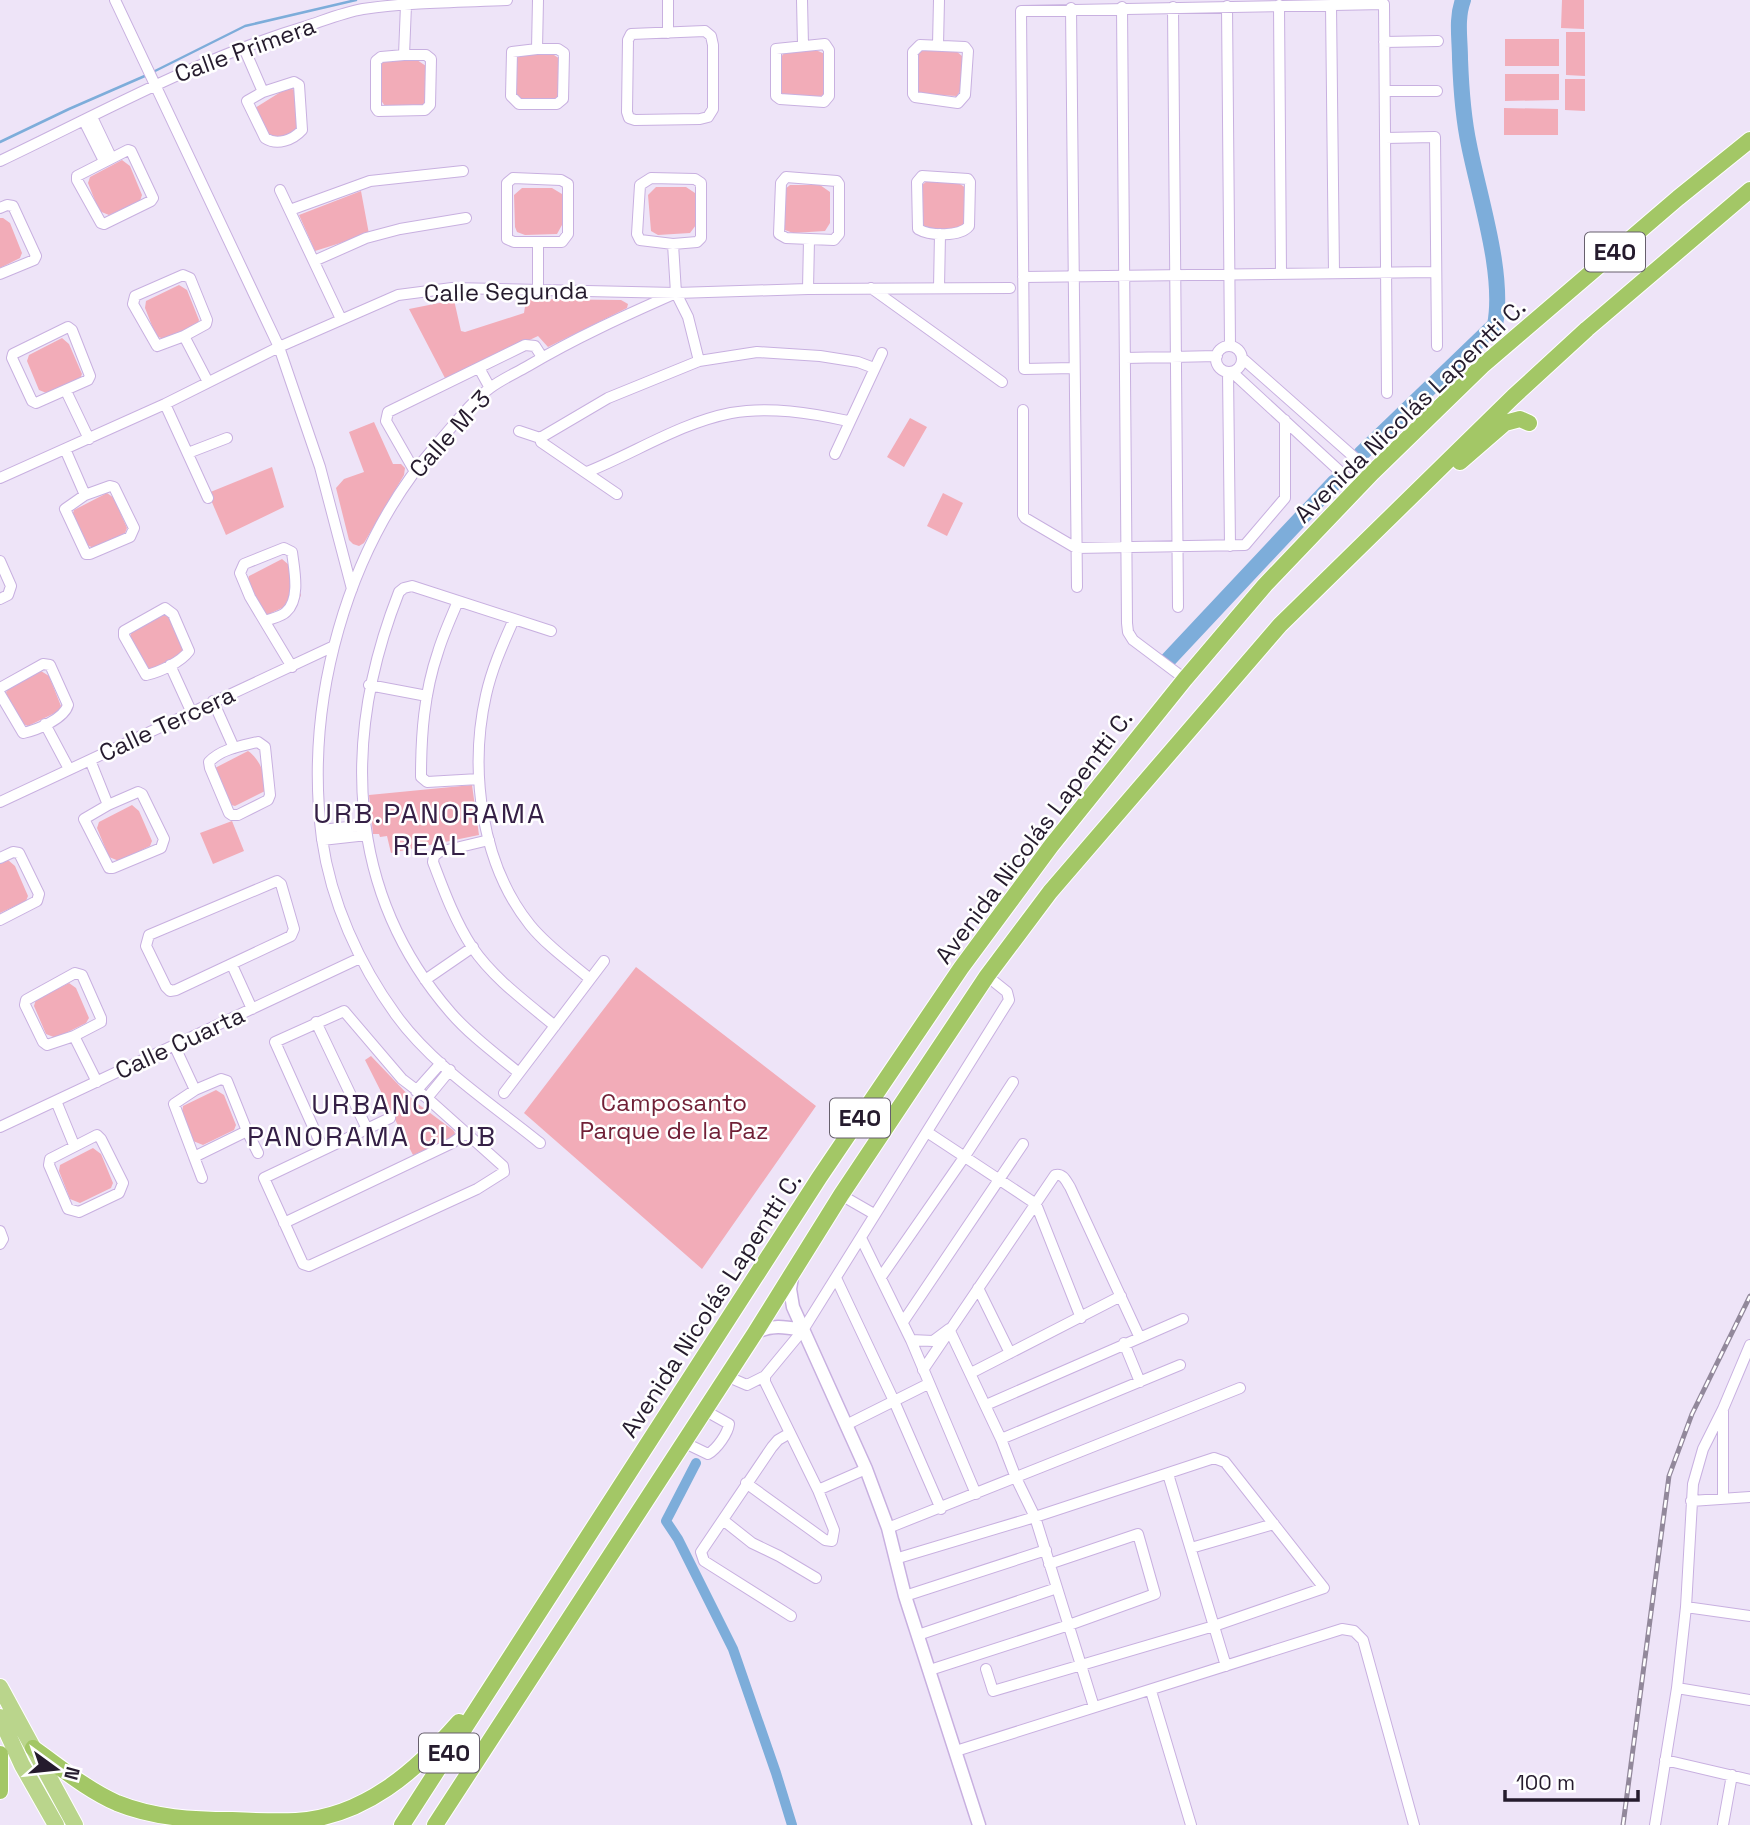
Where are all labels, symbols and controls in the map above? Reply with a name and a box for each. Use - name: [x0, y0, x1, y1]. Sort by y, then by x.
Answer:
- street label: Calle Primera: [170, 10, 320, 89]
- road number: E40: [1585, 232, 1645, 272]
- street label: Calle Segunda: [424, 275, 589, 308]
- street label: Avenida Nicolás Lapentti C.: [1287, 292, 1532, 530]
- street label: Calle M-3: [402, 383, 497, 484]
- street label: Calle Tercera: [94, 679, 240, 769]
- street label: Avenida Nicolás Lapentti C.: [928, 703, 1139, 970]
- district label: URB.PANORAMA REAL: [313, 795, 547, 863]
- street label: Calle Cuarta: [110, 999, 250, 1086]
- district label: URBANO PANORAMA CLUB: [247, 1086, 497, 1154]
- park label: Camposanto Parque de la Paz: [579, 1087, 769, 1146]
- road number: E40: [830, 1098, 890, 1138]
- street label: Avenida Nicolás Lapentti C.: [613, 1166, 808, 1443]
- north arrow: [21, 1734, 91, 1804]
- road number: E40: [419, 1734, 479, 1772]
- scale bar: [1505, 1758, 1638, 1802]
- text: N: [58, 1764, 86, 1783]
- text: 100 m: [1516, 1769, 1575, 1796]

